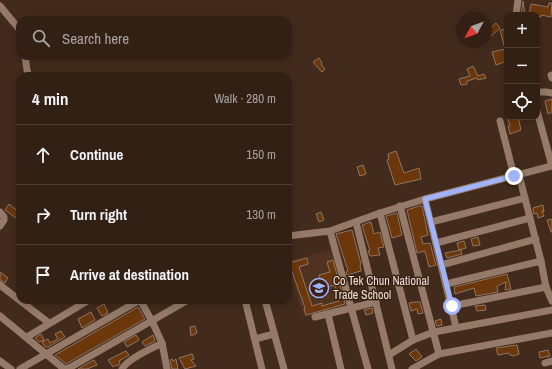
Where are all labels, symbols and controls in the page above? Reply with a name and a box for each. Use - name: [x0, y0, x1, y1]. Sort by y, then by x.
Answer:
- north arrow: [456, 12, 492, 48]
- map controls: [504, 12, 540, 120]
- button: +: [504, 12, 540, 48]
- search box: [16, 16, 292, 60]
- icon: search: [30, 27, 52, 49]
- text: Search here: [62, 28, 129, 49]
- button: −: [504, 48, 540, 84]
- button: locate: [504, 84, 540, 120]
- text: 4 min: [32, 87, 68, 110]
- text: Walk · 280 m: [214, 90, 276, 107]
- icon: ahead: [32, 144, 54, 166]
- text: Continue: [70, 144, 123, 165]
- text: 150 m: [246, 146, 276, 163]
- route end: [505, 167, 523, 185]
- icon: right: [32, 204, 54, 226]
- text: Turn right: [70, 204, 127, 225]
- text: 130 m: [246, 206, 276, 223]
- icon: arrive: [32, 264, 54, 286]
- text: Arrive at destination: [70, 264, 189, 285]
- place label: Co Tek Chun National Trade School: [333, 273, 429, 303]
- school or university icon: Co Tek Chun National Trade School: [308, 277, 330, 299]
- route start: [443, 297, 461, 315]

